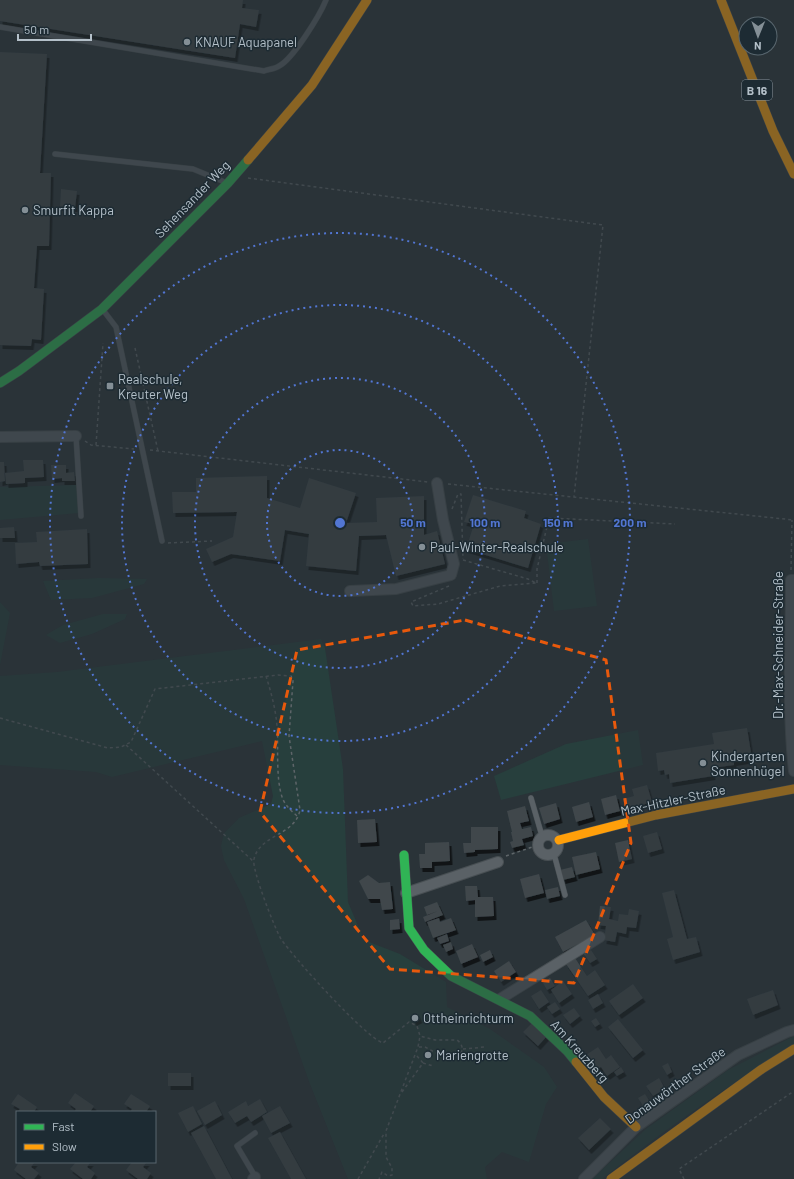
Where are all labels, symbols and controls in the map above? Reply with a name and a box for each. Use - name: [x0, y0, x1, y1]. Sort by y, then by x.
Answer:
- scale bar: [18, 16, 91, 42]
- north arrow: [738, 16, 778, 56]
- text: 50 m: [24, 22, 49, 36]
- place label: KNAUF Aquapanel: [195, 34, 297, 50]
- marker: KNAUF Aquapanel: [182, 37, 192, 47]
- text: N: [754, 40, 762, 53]
- road number: B 16: [742, 80, 772, 100]
- street label: Sehensander Weg: [151, 157, 233, 241]
- place label: Smurfit Kappa: [33, 202, 114, 218]
- marker: Smurfit Kappa: [20, 205, 30, 215]
- place label: Realschule, Kreuter Weg: [118, 371, 188, 402]
- marker: Realschule, Kreuter Weg: [105, 381, 115, 391]
- text: 50 m: [400, 515, 426, 529]
- text: 100 m: [470, 515, 500, 529]
- text: 150 m: [543, 515, 573, 529]
- text: 200 m: [614, 515, 646, 529]
- centre of rings: [333, 516, 347, 530]
- place label: Paul-Winter-Realschule: [430, 539, 564, 555]
- marker: Paul-Winter-Realschule: [417, 542, 427, 552]
- street label: Dr.-Max-Schneider-Straße: [770, 571, 786, 719]
- place label: Kindergarten Sonnenhügel: [711, 748, 785, 779]
- marker: Kindergarten Sonnenhügel: [698, 758, 708, 768]
- street label: Max-Hitzler-Straße: [619, 781, 727, 819]
- place label: Ottheinrichturm: [423, 1010, 514, 1026]
- marker: Ottheinrichturm: [410, 1013, 420, 1023]
- street label: Am Kreuzberg: [548, 1016, 612, 1086]
- street label: Donauwörther Straße: [622, 1043, 729, 1127]
- place label: Mariengrotte: [436, 1047, 509, 1063]
- marker: Mariengrotte: [423, 1050, 433, 1060]
- legend: [16, 1111, 156, 1163]
- text: Fast: [52, 1119, 75, 1133]
- text: Slow: [52, 1139, 77, 1153]

